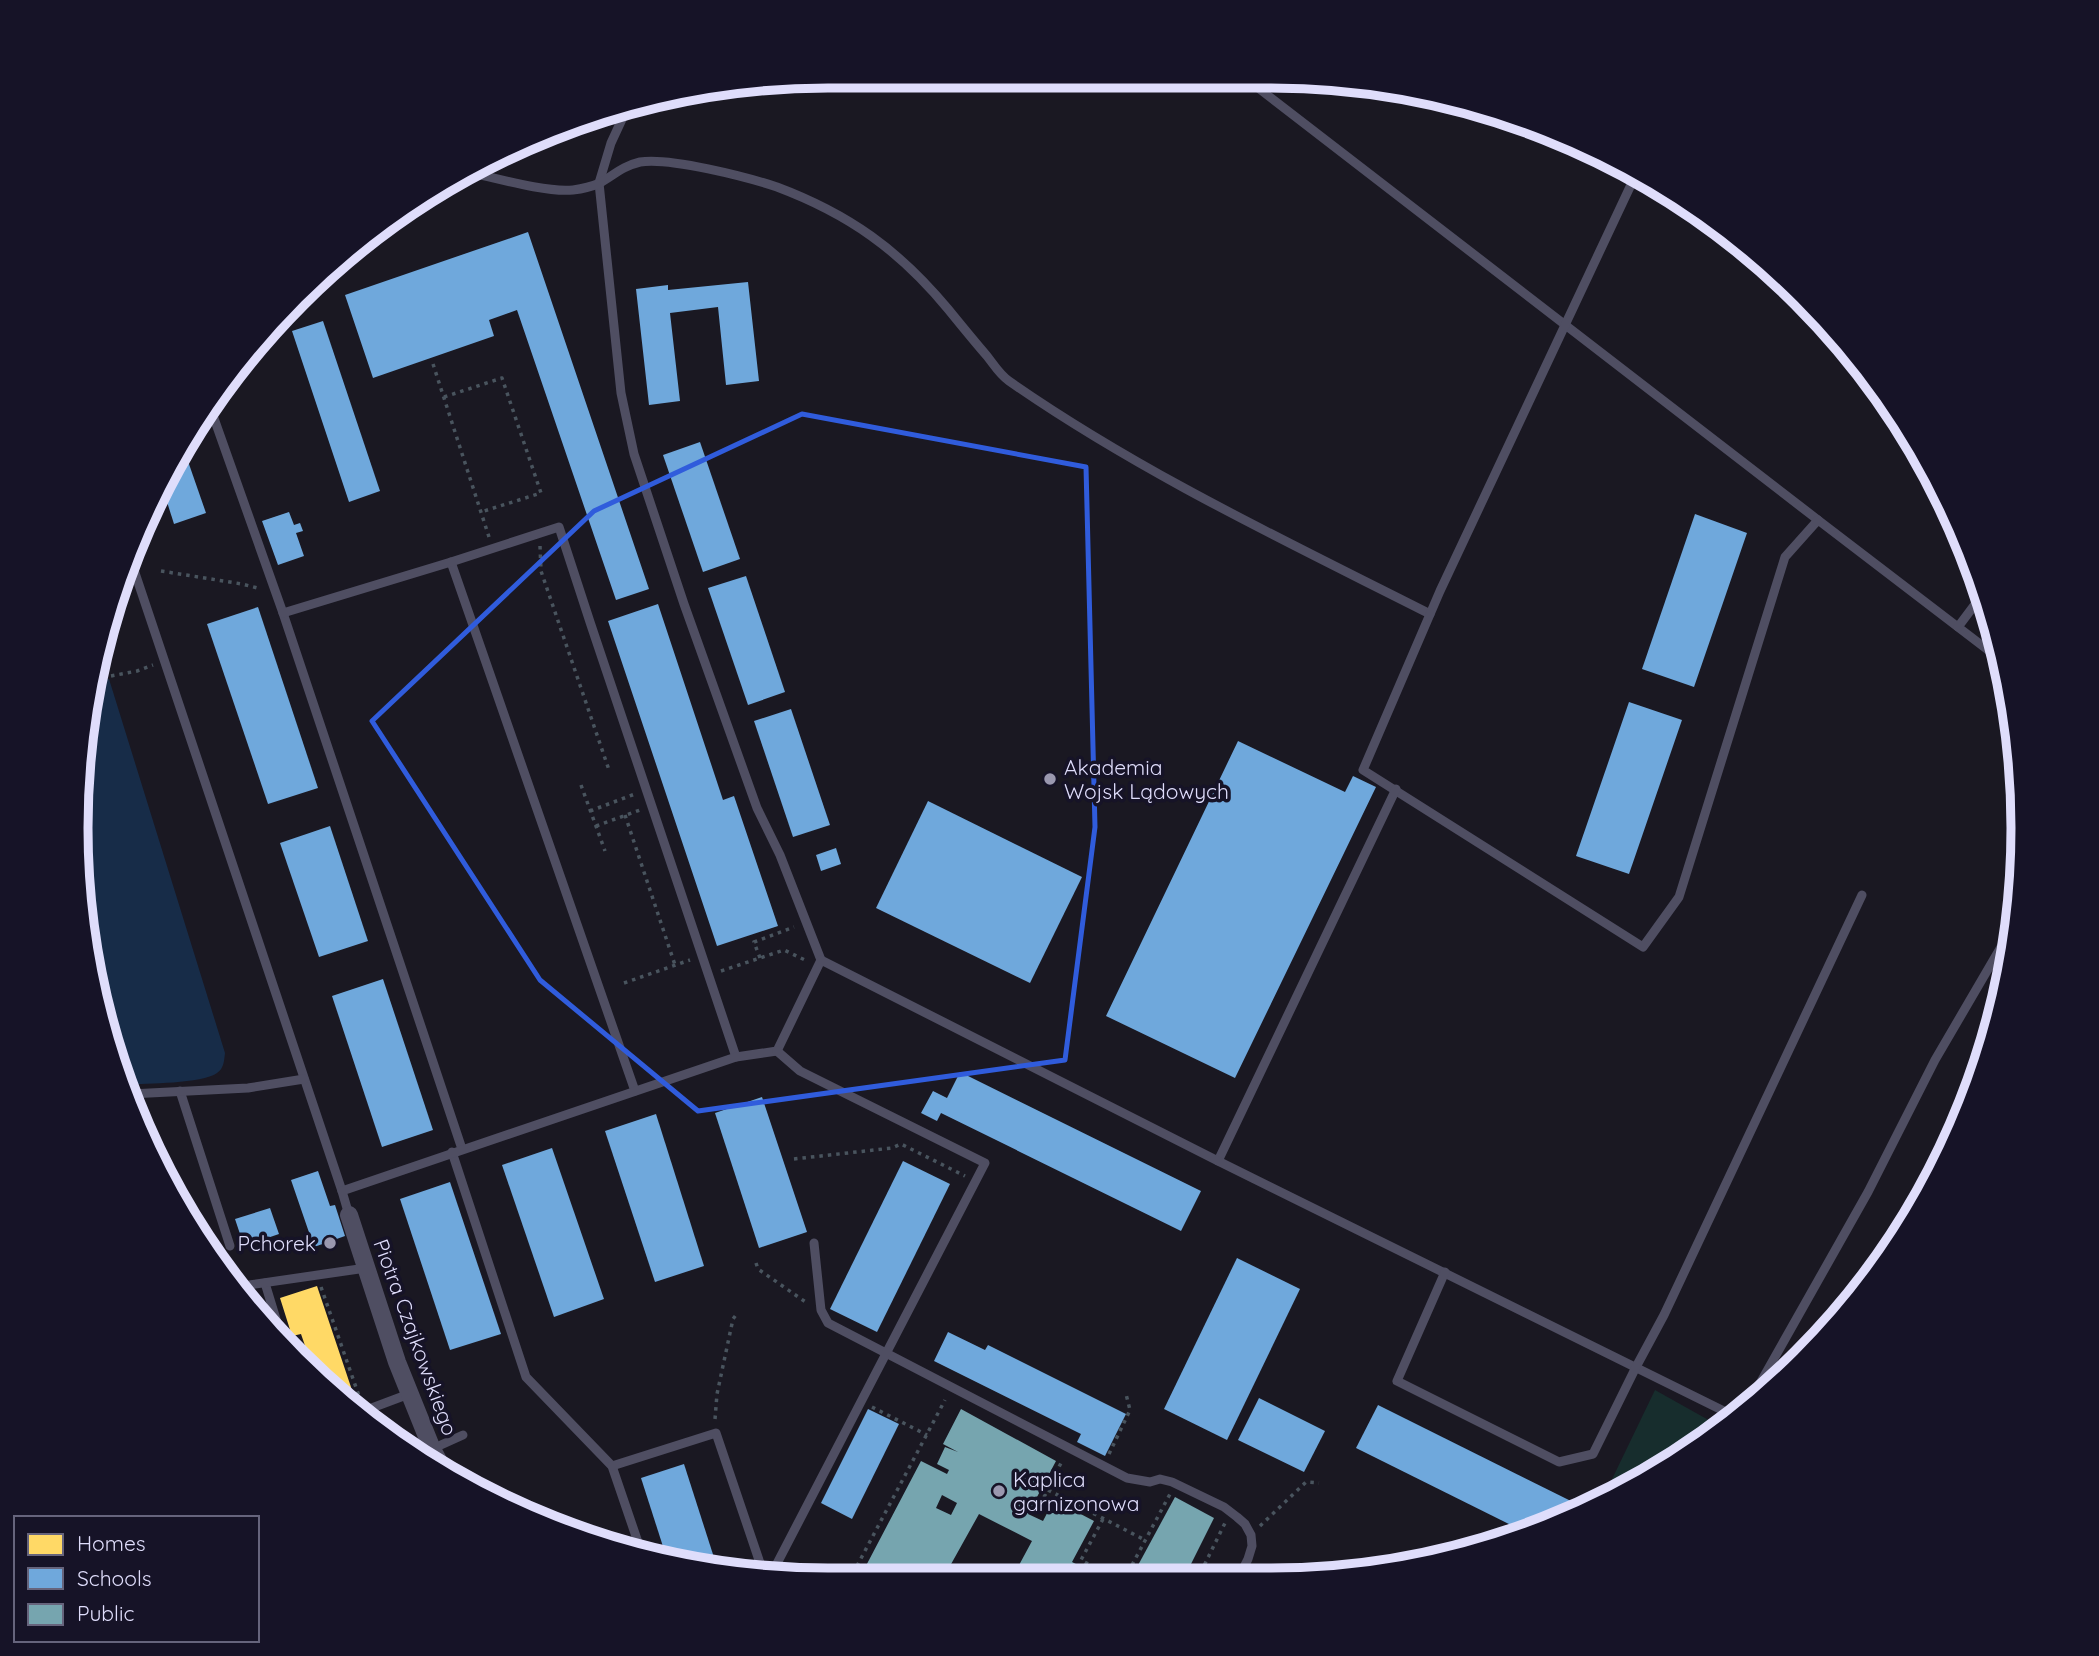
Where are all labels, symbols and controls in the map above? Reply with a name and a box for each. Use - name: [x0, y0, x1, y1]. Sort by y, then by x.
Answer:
- place label: Akademia Wojsk Lądowych: [1064, 754, 1229, 804]
- marker: Akademia Wojsk Lądowych: [1042, 771, 1058, 787]
- place label: Pchorek: [237, 1230, 316, 1256]
- marker: Pchorek: [322, 1235, 338, 1251]
- street label: Piotra Czajkowskiego: [368, 1235, 464, 1439]
- place label: Kaplica garnizonowa: [1013, 1466, 1139, 1516]
- marker: Kaplica garnizonowa: [991, 1483, 1007, 1499]
- legend: [14, 1516, 259, 1642]
- text: Homes: [77, 1530, 146, 1556]
- text: Schools: [77, 1565, 152, 1591]
- text: Public: [77, 1600, 134, 1626]

